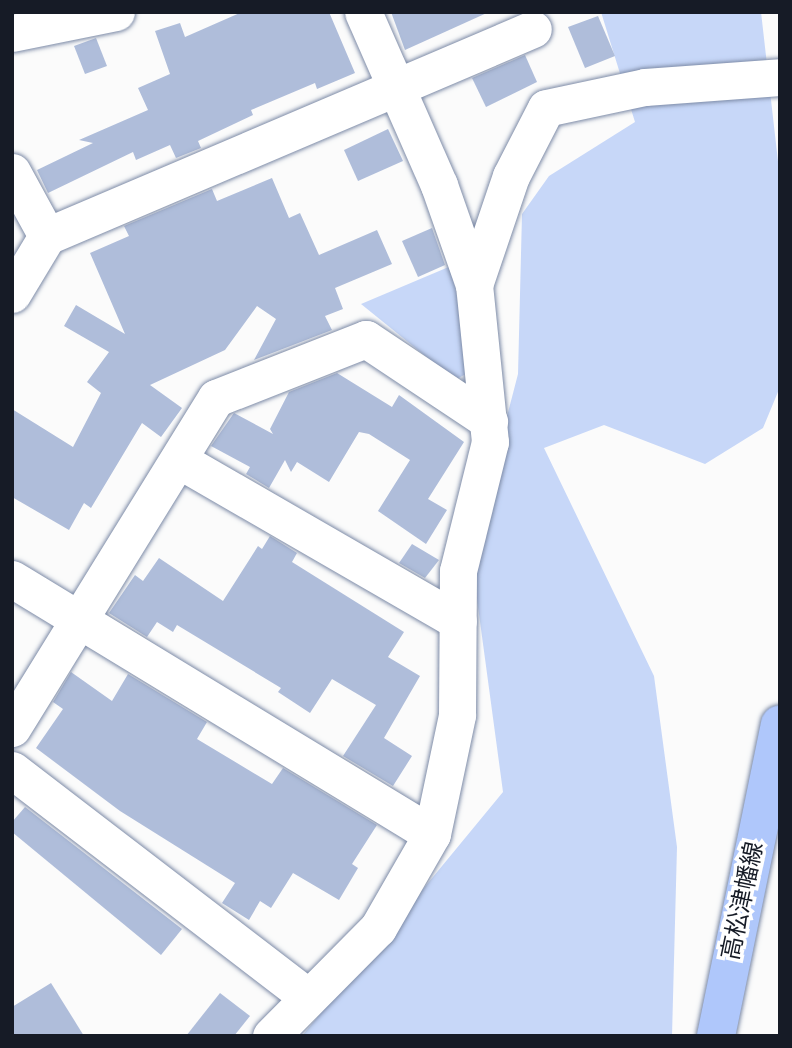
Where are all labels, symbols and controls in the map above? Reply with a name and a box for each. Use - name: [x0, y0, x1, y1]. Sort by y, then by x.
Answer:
- street label: 高松津幡線: [716, 839, 770, 963]

